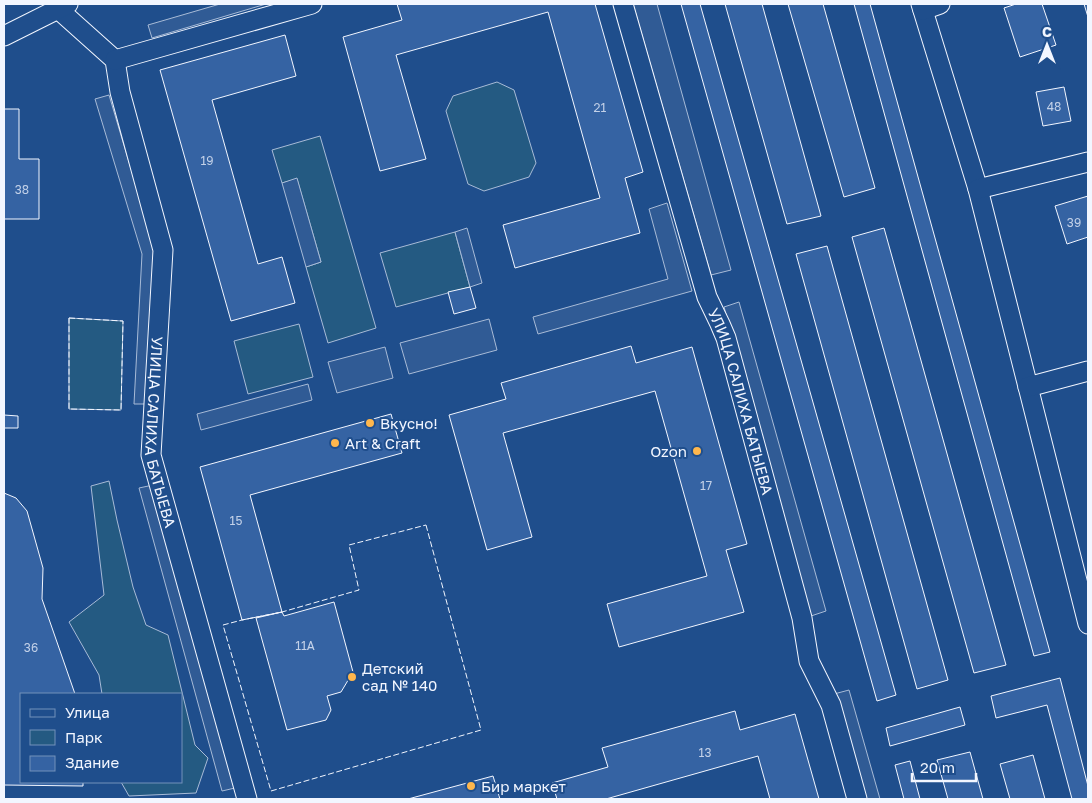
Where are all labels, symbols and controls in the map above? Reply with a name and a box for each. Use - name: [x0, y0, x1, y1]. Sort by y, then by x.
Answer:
- north arrow: [1022, 20, 1072, 70]
- text: С: [1042, 23, 1052, 40]
- house number: 48: [1047, 99, 1061, 114]
- house number: 21: [594, 100, 607, 115]
- house number: 19: [200, 153, 214, 168]
- house number: 38: [15, 182, 29, 197]
- house number: 39: [1067, 215, 1081, 230]
- street label: УЛИЦА САЛИХА БАТЫЕВА: [705, 305, 777, 497]
- street label: УЛИЦА САЛИХА БАТЫЕВА: [142, 336, 180, 530]
- place label: Вкусно!: [380, 414, 438, 432]
- marker: Вкусно!: [364, 417, 376, 429]
- place label: Art & Craft: [345, 434, 421, 452]
- marker: Art & Craft: [329, 437, 341, 449]
- place label: Ozon: [650, 442, 687, 460]
- marker: Ozon: [691, 445, 703, 457]
- house number: 17: [700, 478, 712, 493]
- house number: 15: [230, 513, 242, 528]
- house number: 11А: [295, 638, 315, 653]
- house number: 36: [24, 640, 38, 655]
- place label: Детский сад № 140: [362, 659, 437, 694]
- marker: Детский сад № 140: [346, 671, 358, 683]
- legend: [20, 693, 182, 783]
- text: Улица: [65, 703, 110, 721]
- text: Парк: [65, 728, 103, 746]
- house number: 13: [699, 745, 711, 760]
- scale bar: [912, 750, 976, 782]
- text: Здание: [65, 753, 119, 771]
- text: 20 m: [920, 758, 955, 776]
- place label: Бир маркет: [481, 777, 566, 795]
- marker: Бир маркет: [465, 780, 477, 792]

